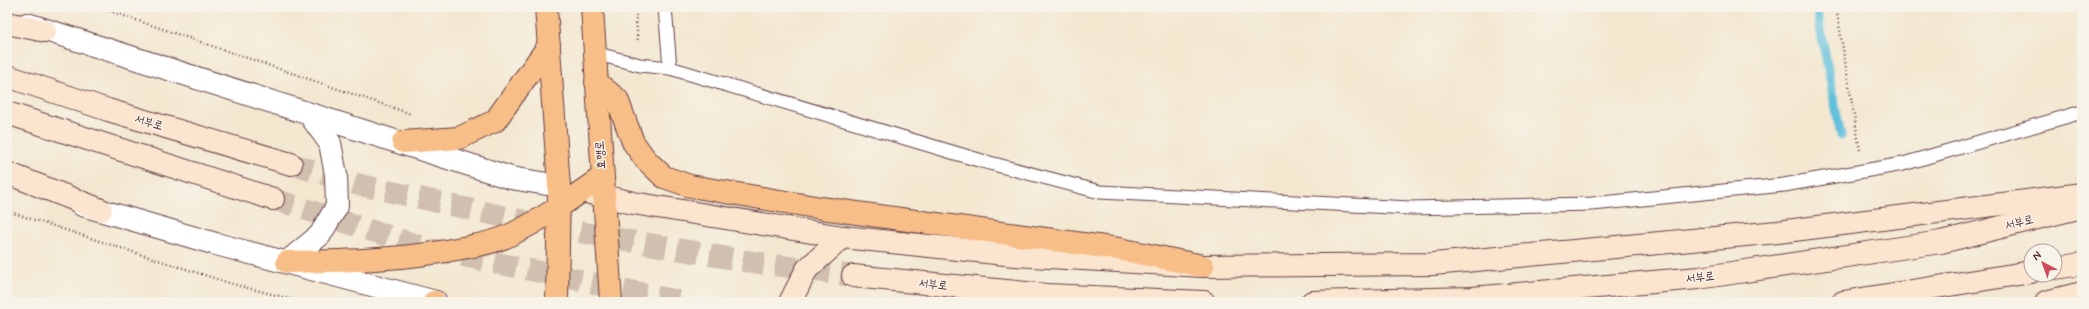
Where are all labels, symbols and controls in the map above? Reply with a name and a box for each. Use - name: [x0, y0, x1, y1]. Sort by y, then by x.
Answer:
- street label: 서부로: [133, 111, 165, 135]
- street label: 효행로: [592, 140, 610, 170]
- street label: 서부로: [2003, 212, 2035, 234]
- north arrow: [2023, 243, 2063, 283]
- text: N: [2030, 249, 2044, 264]
- street label: 서부로: [1685, 268, 1715, 288]
- street label: 서부로: [918, 276, 948, 294]

